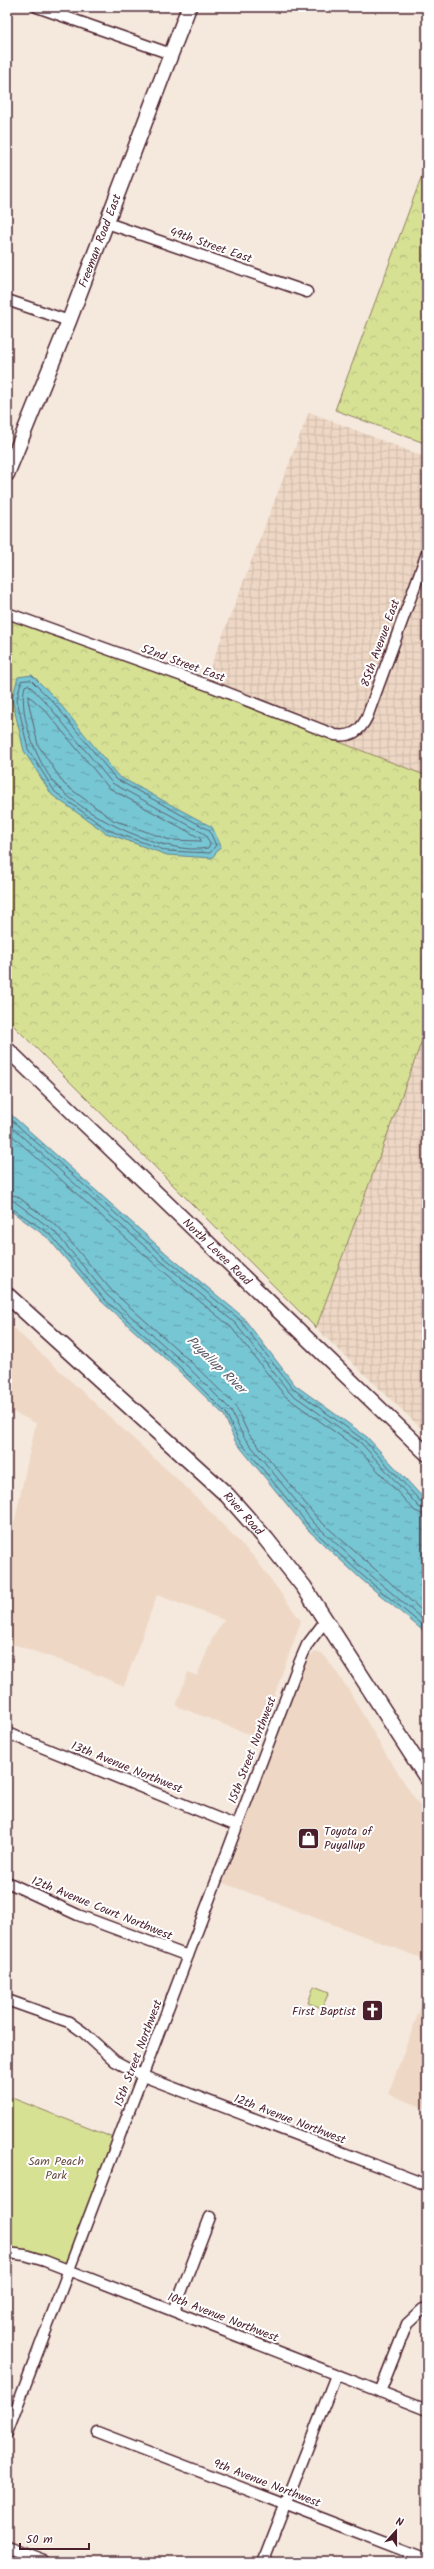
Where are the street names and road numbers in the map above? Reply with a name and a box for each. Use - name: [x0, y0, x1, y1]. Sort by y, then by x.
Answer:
- street label: Freeman Road East: [74, 191, 127, 290]
- street label: 49th Street East: [167, 222, 255, 269]
- street label: 85th Avenue East: [356, 596, 405, 690]
- street label: 52nd Street East: [138, 639, 228, 688]
- street label: North Levee Road: [178, 1214, 257, 1291]
- street label: River Road: [218, 1488, 268, 1541]
- street label: 15th Street Northwest: [223, 1694, 282, 1806]
- street label: 13th Avenue Northwest: [68, 1736, 186, 1799]
- street label: 12th Avenue Court Northwest: [29, 1871, 175, 1946]
- street label: 15th Street Northwest: [109, 1997, 168, 2109]
- street label: 12th Avenue Northwest: [231, 2089, 349, 2150]
- street label: 10th Avenue Northwest: [165, 2288, 281, 2348]
- street label: 9th Avenue Northwest: [210, 2454, 324, 2513]

